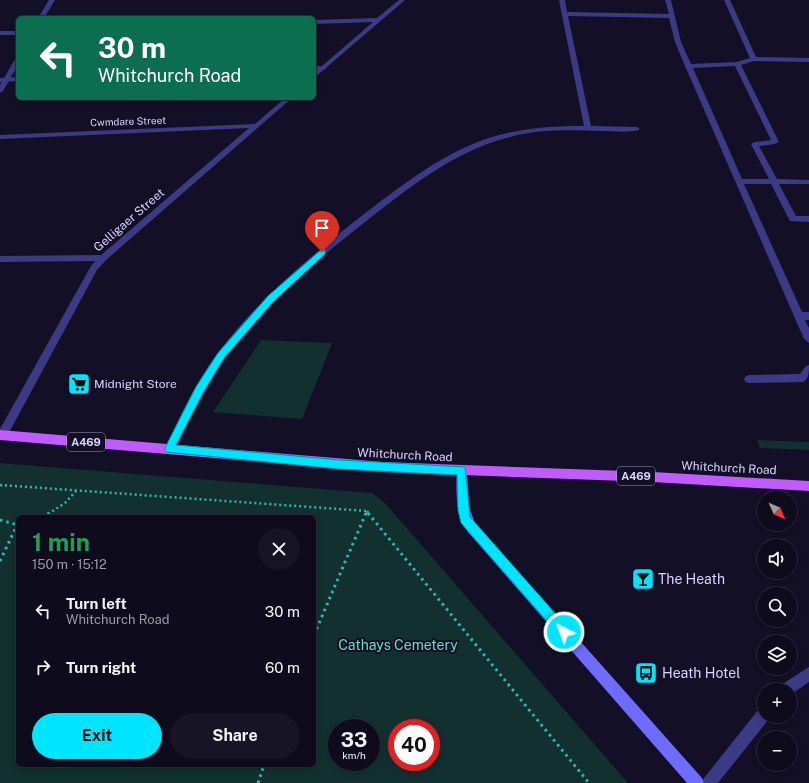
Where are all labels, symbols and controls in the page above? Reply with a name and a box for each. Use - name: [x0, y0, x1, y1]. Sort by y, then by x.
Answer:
- text: 30 m: [98, 31, 166, 64]
- icon: left: [32, 32, 84, 84]
- text: Whitchurch Road: [98, 65, 241, 86]
- street label: Cwmdare Street: [90, 114, 166, 128]
- street label: Gelligaer Street: [91, 185, 167, 254]
- pin: [305, 211, 339, 252]
- icon: arrive: [311, 217, 333, 239]
- supermarket icon: Midnight Store: [66, 371, 92, 397]
- place label: Midnight Store: [94, 377, 177, 391]
- road number: A469: [67, 433, 105, 451]
- street label: Whitchurch Road: [357, 446, 453, 464]
- street label: Whitchurch Road: [681, 459, 777, 477]
- road number: A469: [617, 467, 655, 485]
- north arrow: [757, 491, 797, 531]
- map controls: [757, 491, 797, 771]
- text: 1 min: [32, 528, 90, 556]
- button: close: [258, 528, 300, 570]
- button: sound: [757, 539, 797, 579]
- text: 150 m · 15:12: [32, 557, 107, 572]
- bar icon: The Heath: [630, 566, 656, 592]
- place label: The Heath: [658, 571, 725, 587]
- button: search: [757, 587, 797, 627]
- text: Turn left: [66, 595, 127, 612]
- icon: left: [32, 600, 54, 622]
- text: 30 m: [265, 603, 300, 620]
- position arrow: [543, 611, 585, 653]
- text: Whitchurch Road: [66, 612, 170, 627]
- button: layers: [757, 635, 797, 675]
- park label: Cathays Cemetery: [338, 637, 458, 653]
- icon: right: [32, 656, 54, 678]
- text: Turn right: [66, 659, 136, 676]
- text: 60 m: [265, 659, 300, 676]
- bus stop icon: Heath Hotel: [633, 660, 659, 686]
- place label: Heath Hotel: [662, 665, 740, 681]
- button: +: [757, 683, 797, 723]
- button: Exit: [32, 713, 162, 759]
- button: Share: [170, 713, 300, 759]
- speed limit sign: 40: [388, 719, 440, 771]
- text: 33: [341, 728, 367, 752]
- button: −: [757, 731, 797, 771]
- text: km/h: [342, 749, 366, 761]

